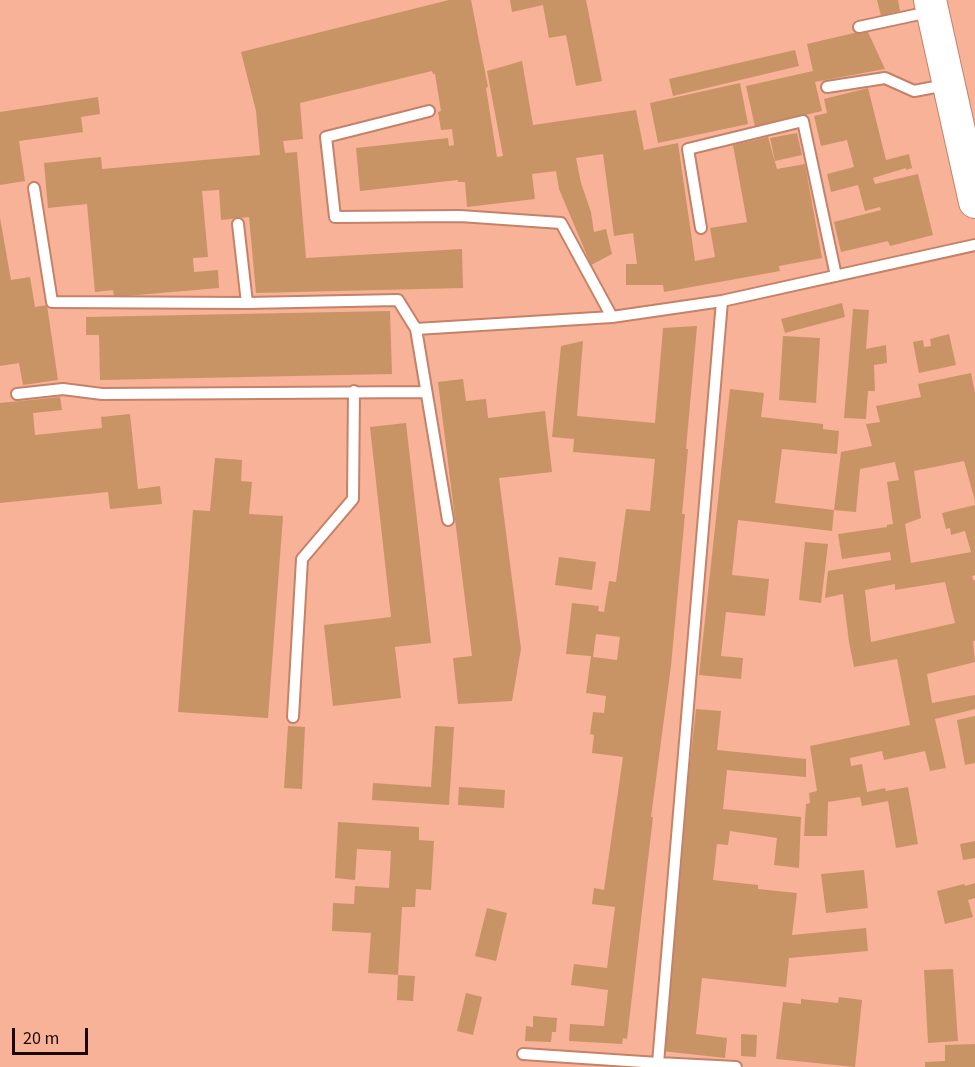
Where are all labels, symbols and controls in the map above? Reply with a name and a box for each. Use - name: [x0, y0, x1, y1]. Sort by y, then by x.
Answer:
- scale bar: [15, 1016, 92, 1054]
- text: 20 m: [23, 1026, 59, 1051]

